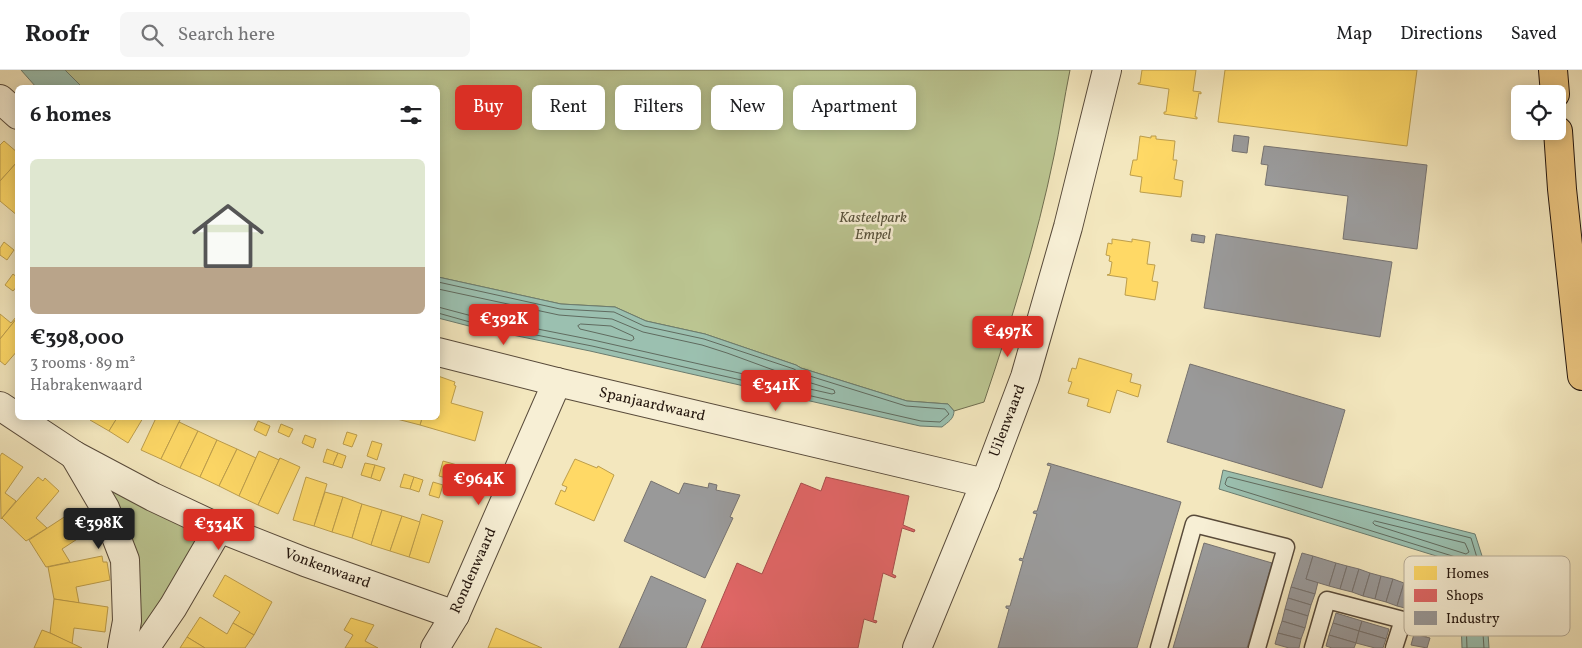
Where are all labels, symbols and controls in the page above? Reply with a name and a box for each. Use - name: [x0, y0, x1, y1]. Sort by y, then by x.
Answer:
- search box: [120, 12, 470, 57]
- text: Roofr: [25, 18, 90, 52]
- icon: search: [138, 21, 166, 49]
- text: Search here: [178, 22, 275, 48]
- text: Map: [1336, 22, 1372, 47]
- text: Directions: [1400, 22, 1483, 47]
- text: Saved: [1511, 22, 1557, 47]
- chip: Buy: [455, 85, 522, 130]
- chip: Rent: [532, 85, 605, 130]
- chip: Filters: [615, 85, 701, 130]
- chip: New: [711, 85, 783, 130]
- chip: Apartment: [793, 85, 916, 130]
- map controls: [1511, 85, 1566, 140]
- button: locate: [1511, 85, 1566, 140]
- text: 6 homes: [30, 101, 111, 130]
- icon: filters: [397, 101, 425, 129]
- icon: home: [183, 191, 273, 281]
- park label: Kasteelpark Empel: [839, 208, 907, 246]
- pin: €392K: [469, 304, 539, 346]
- text: €392K: [480, 309, 528, 331]
- pin: €497K: [973, 316, 1043, 358]
- text: €497K: [983, 321, 1033, 343]
- text: €398,000: [30, 324, 124, 353]
- text: 3 rooms · 89 m²: [30, 353, 135, 375]
- pin: €341K: [741, 370, 811, 412]
- text: Habrakenwaard: [30, 375, 142, 397]
- text: €341K: [752, 375, 800, 397]
- street label: Uilenwaard: [985, 382, 1031, 460]
- street label: Spanjaardwaard: [597, 383, 707, 427]
- pin: €964K: [444, 464, 514, 506]
- text: €964K: [454, 469, 504, 491]
- pin: €398K: [64, 508, 134, 550]
- pin: €334K: [184, 508, 254, 551]
- text: €398K: [75, 513, 123, 535]
- text: €334K: [194, 514, 244, 536]
- street label: Rondenwaard: [446, 525, 502, 617]
- street label: Vonkenwaard: [281, 544, 373, 594]
- legend: [1404, 556, 1570, 636]
- text: Homes: [1446, 565, 1489, 584]
- text: Shops: [1446, 587, 1484, 606]
- text: Industry: [1446, 610, 1500, 629]

